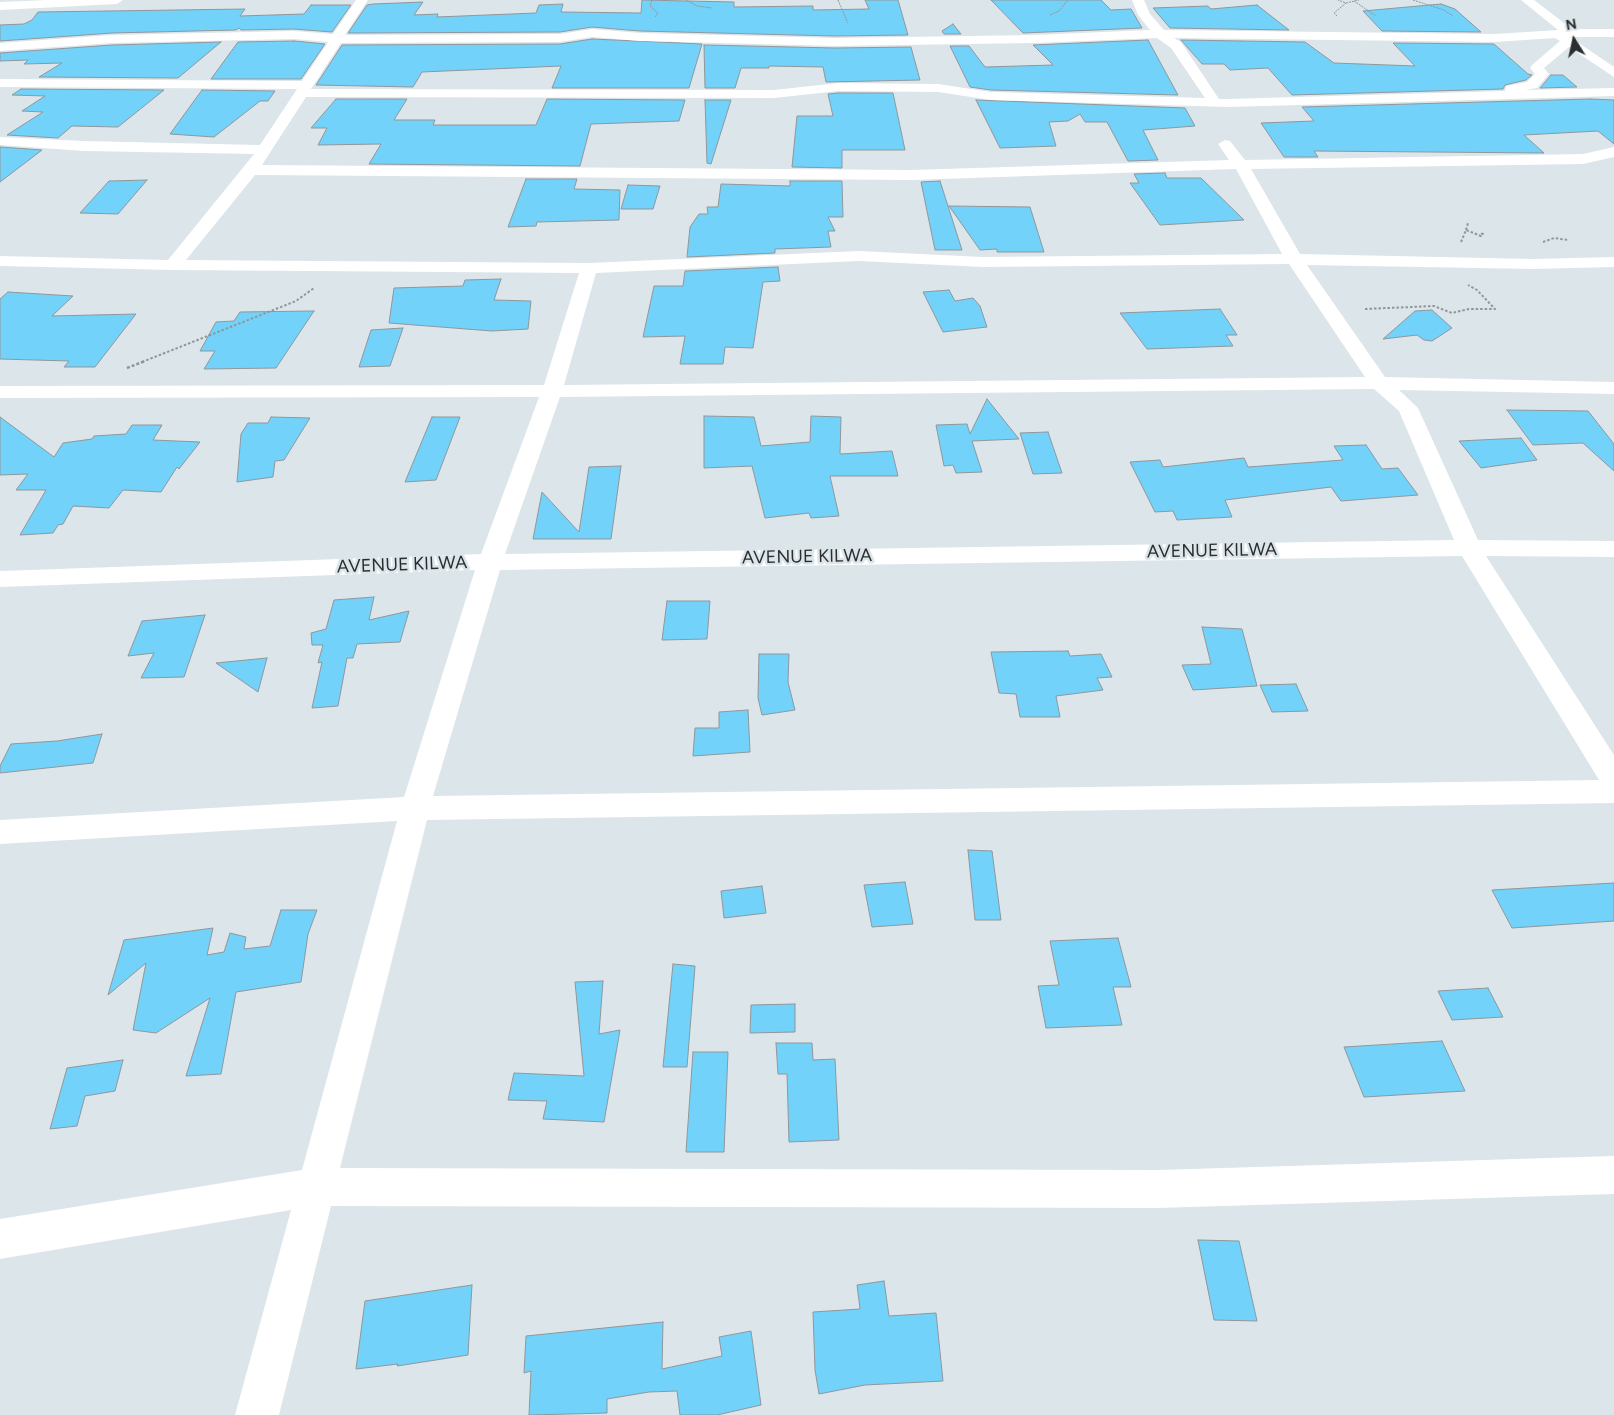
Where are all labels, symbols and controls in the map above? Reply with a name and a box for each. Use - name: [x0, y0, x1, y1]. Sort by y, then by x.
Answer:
- north arrow: [1549, 15, 1599, 65]
- text: N: [1564, 15, 1578, 34]
- street label: AVENUE KILWA: [1147, 539, 1277, 563]
- street label: AVENUE KILWA: [742, 545, 872, 569]
- street label: AVENUE KILWA: [336, 552, 468, 578]

